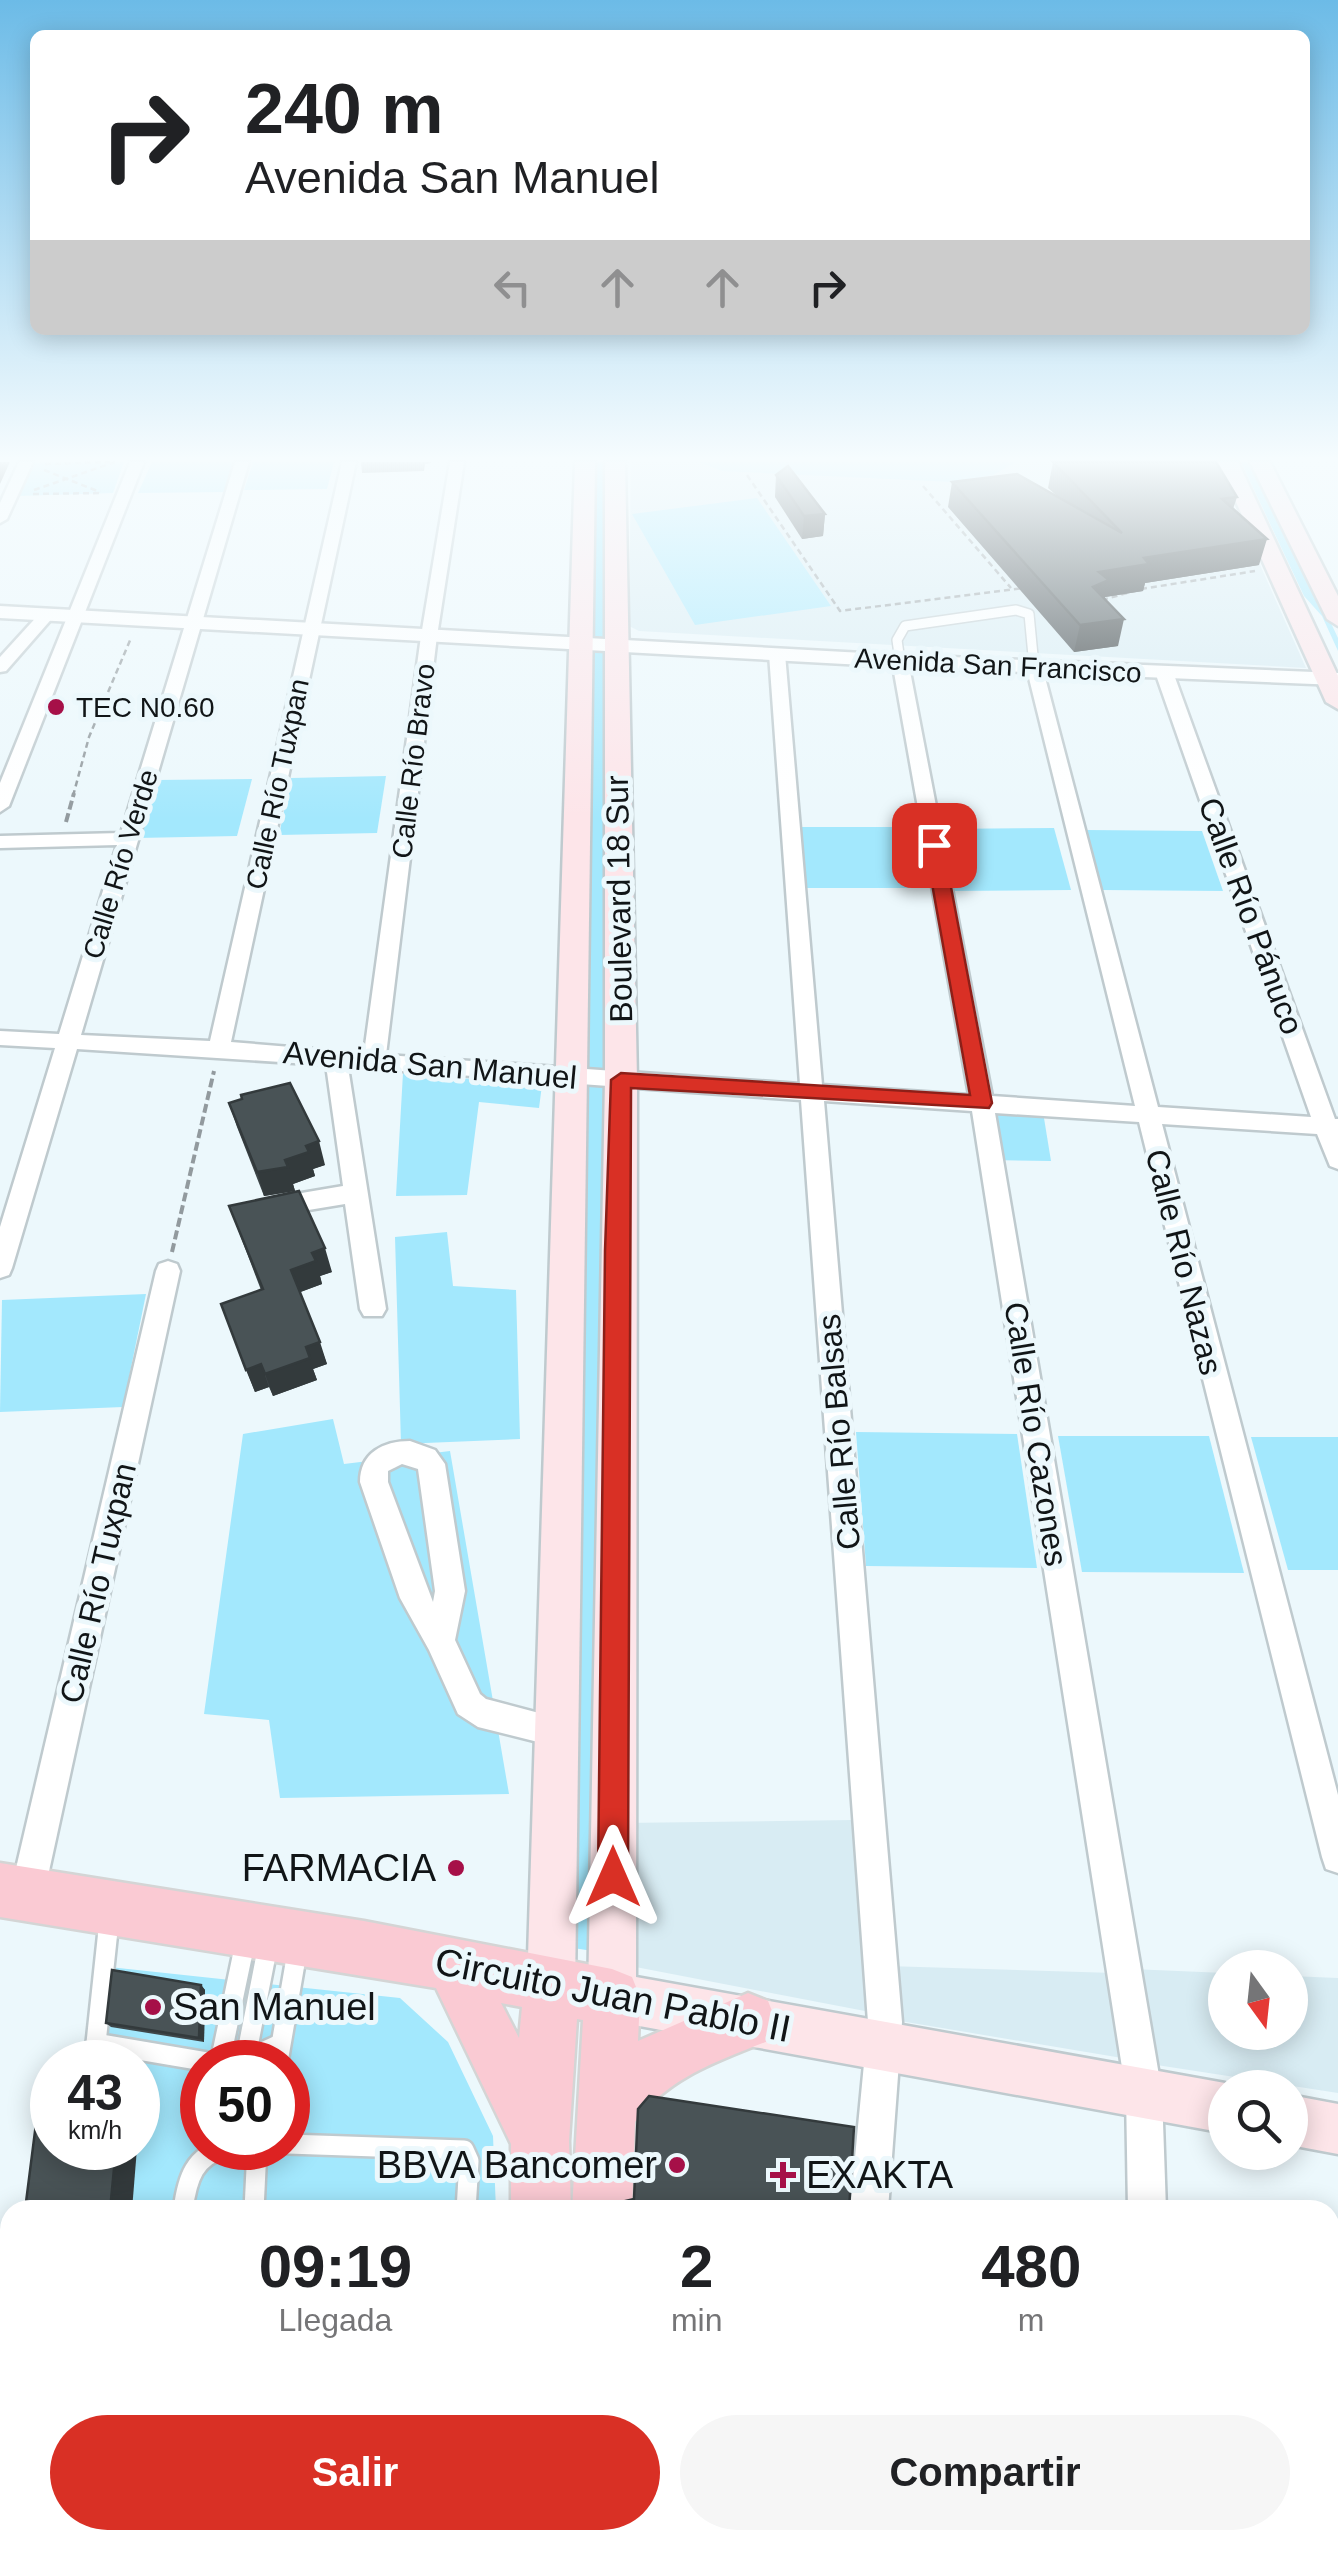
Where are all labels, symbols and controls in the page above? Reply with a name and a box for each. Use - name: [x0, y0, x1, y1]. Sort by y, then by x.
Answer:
- icon: right: [80, 70, 210, 200]
- text: 240 m: [245, 70, 443, 148]
- text: Avenida San Manuel: [245, 152, 659, 203]
- icon: left: [485, 260, 540, 315]
- icon: ahead: [590, 260, 645, 315]
- icon: ahead: [695, 260, 750, 315]
- icon: right: [800, 260, 855, 315]
- street label: Avenida San Francisco: [854, 642, 1142, 688]
- street label: Calle Río Bravo: [386, 662, 441, 860]
- street label: Calle Río Tuxpan: [240, 676, 315, 892]
- place label: TEC N0.60: [76, 692, 215, 723]
- marker: TEC N0.60: [45, 696, 67, 718]
- street label: Calle Río Verde: [77, 766, 164, 962]
- street label: Boulevard 18 Sur: [599, 775, 639, 1023]
- street label: Calle Río Pánuco: [1191, 793, 1311, 1039]
- pin: [892, 803, 977, 888]
- icon: arrive: [907, 818, 962, 873]
- street label: Avenida San Manuel: [282, 1034, 578, 1096]
- street label: Calle Río Nazas: [1139, 1145, 1229, 1379]
- street label: Calle Río Cazones: [997, 1299, 1075, 1569]
- street label: Calle Río Balsas: [811, 1313, 867, 1551]
- street label: Calle Río Tuxpan: [53, 1459, 143, 1707]
- position arrow: [561, 1825, 665, 1929]
- place label: FARMACIA: [242, 1847, 437, 1889]
- marker: FARMACIA: [445, 1857, 467, 1879]
- street label: Circuito Juan Pablo II: [432, 1940, 794, 2050]
- north arrow: [1208, 1950, 1308, 2050]
- map controls: [1208, 1950, 1308, 2170]
- place label: San Manuel: [173, 1986, 376, 2028]
- marker: San Manuel: [142, 1996, 164, 2018]
- speed limit sign: 50: [180, 2040, 310, 2170]
- text: 43: [67, 2065, 123, 2121]
- button: search: [1208, 2070, 1308, 2170]
- text: km/h: [68, 2116, 122, 2144]
- place label: BBVA Bancomer: [377, 2144, 657, 2186]
- marker: BBVA Bancomer: [666, 2154, 688, 2176]
- place label: EXAKTA: [806, 2154, 954, 2196]
- marker: EXAKTA: [770, 2162, 796, 2188]
- text: 09:19: [259, 2233, 412, 2300]
- text: 2: [680, 2233, 713, 2300]
- text: 480: [981, 2233, 1081, 2300]
- text: Llegada: [278, 2302, 392, 2338]
- text: min: [671, 2302, 722, 2338]
- text: m: [1018, 2302, 1045, 2338]
- button: Salir: [50, 2415, 660, 2530]
- button: Compartir: [680, 2415, 1290, 2530]

